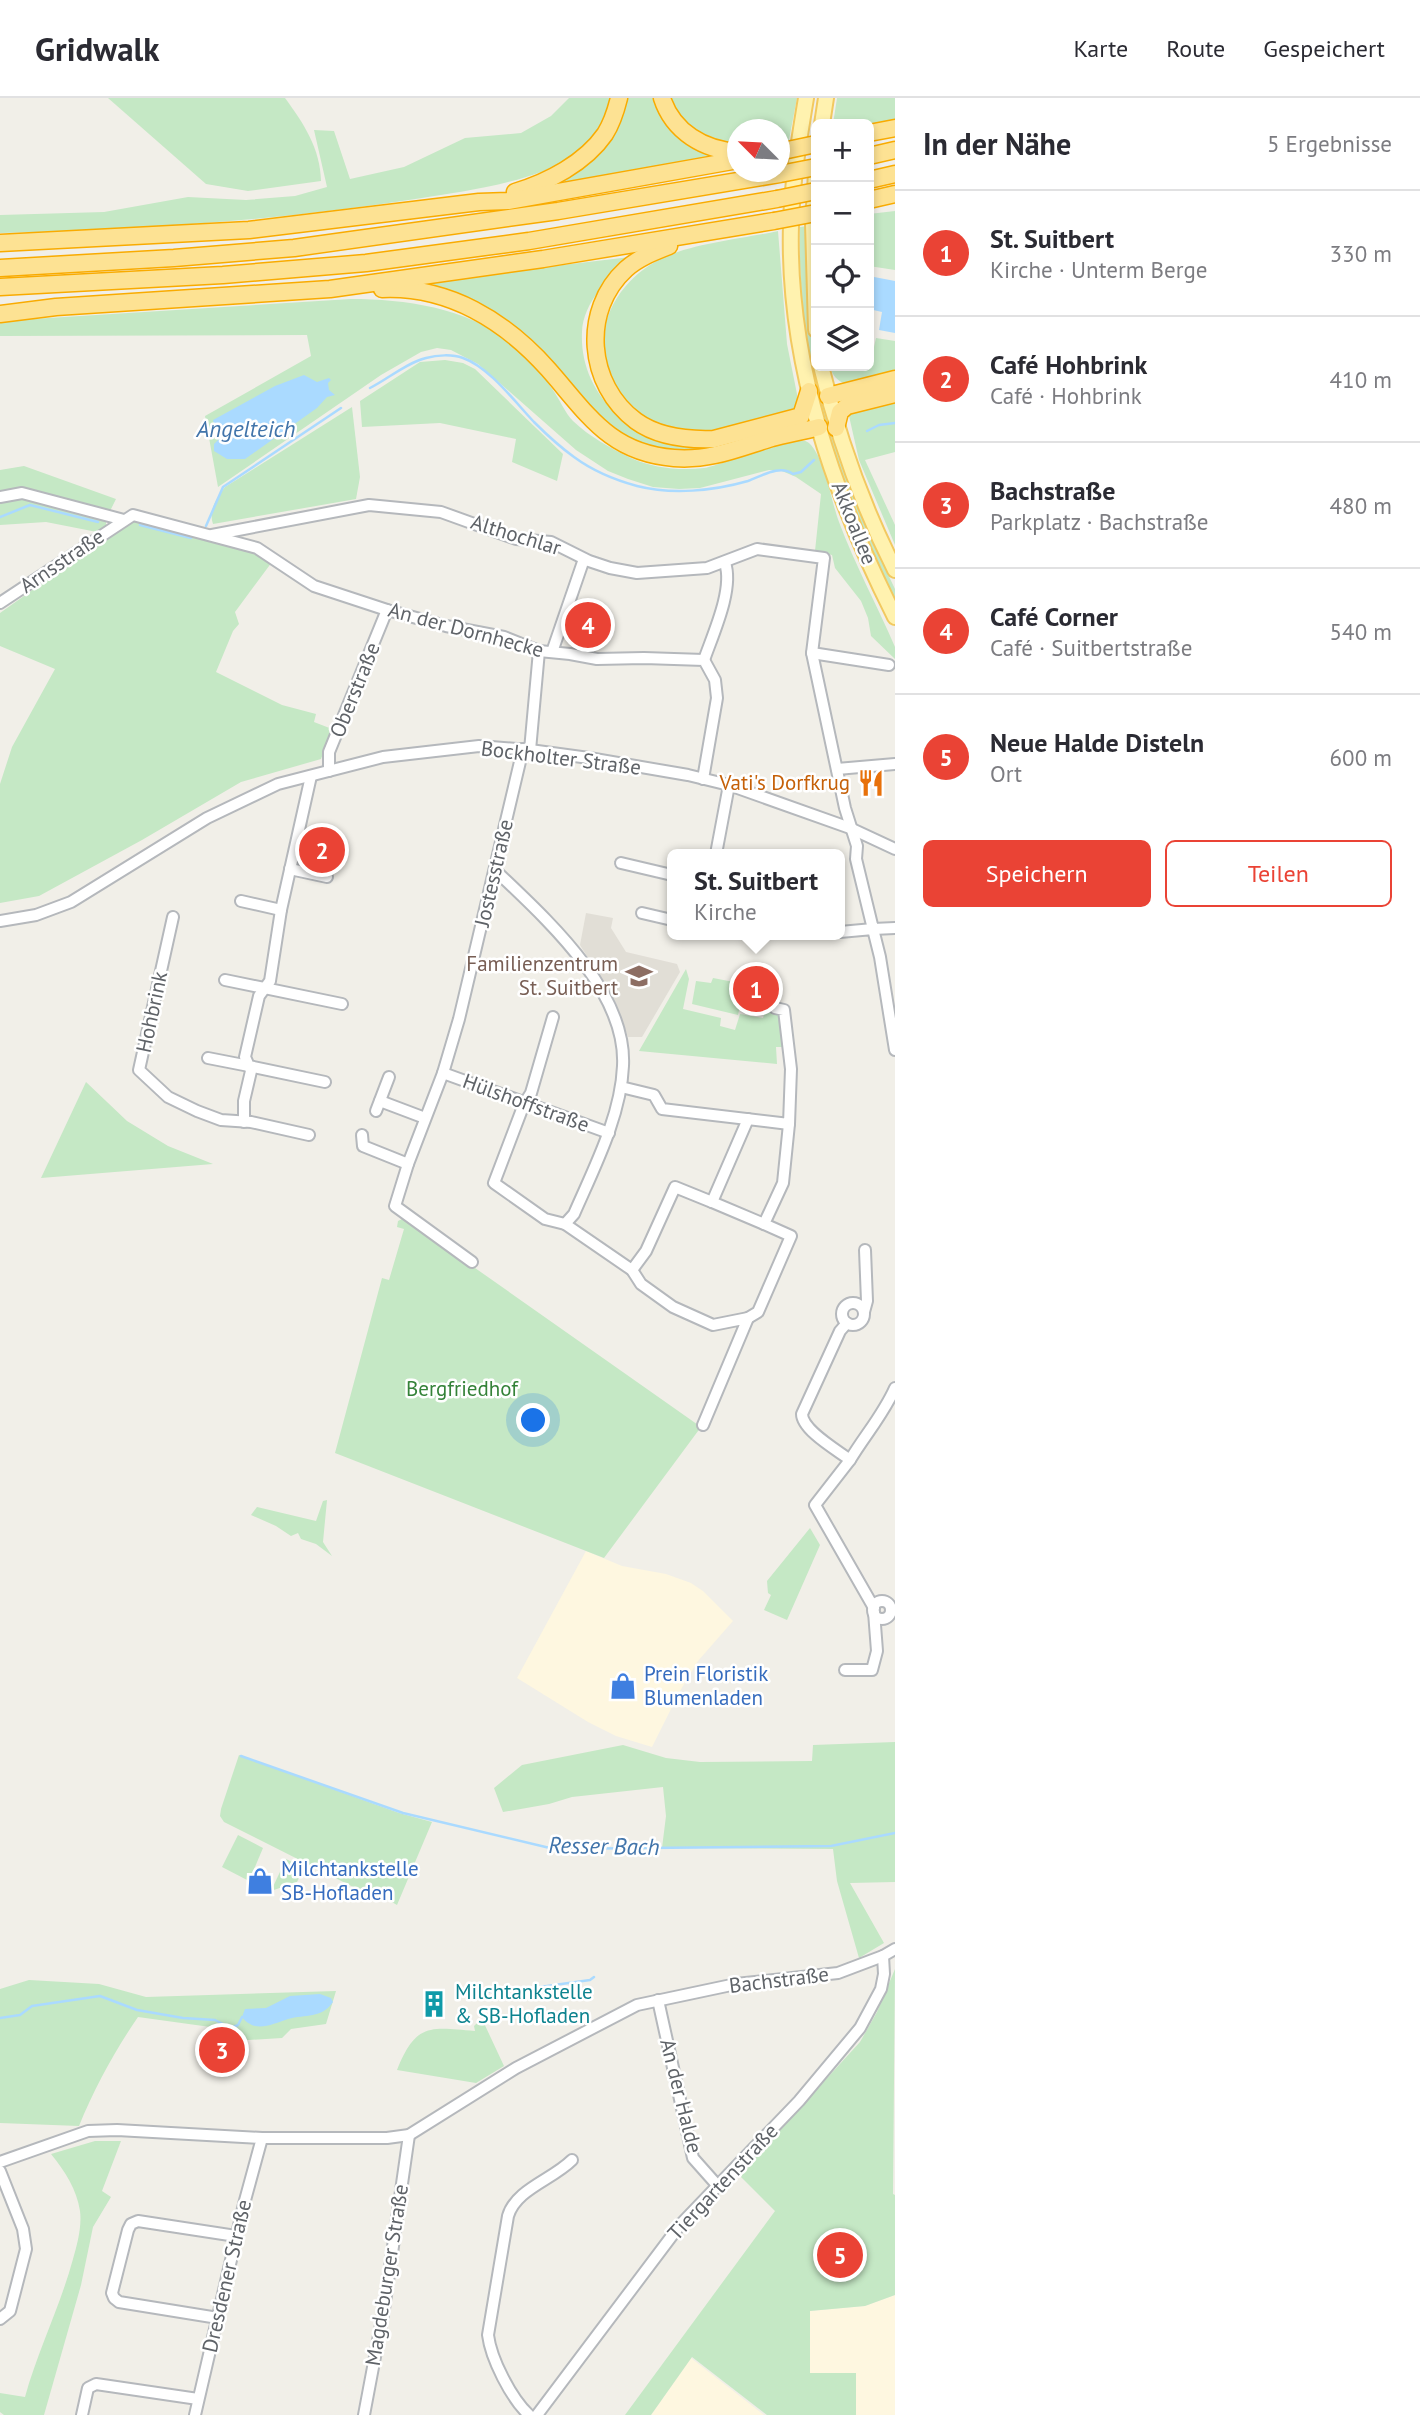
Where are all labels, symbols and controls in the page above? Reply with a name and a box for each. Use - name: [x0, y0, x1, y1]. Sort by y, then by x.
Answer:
- text: Gridwalk: [35, 27, 159, 70]
- text: Karte: [1073, 33, 1128, 64]
- text: Route: [1166, 33, 1225, 64]
- text: Gespeichert: [1263, 33, 1385, 64]
- north arrow: [727, 119, 790, 182]
- map controls: [811, 119, 874, 371]
- button: +: [811, 119, 874, 182]
- text: In der Nähe: [923, 124, 1071, 163]
- text: 5 Ergebnisse: [1267, 129, 1392, 158]
- button: −: [811, 182, 874, 245]
- text: St. Suitbert: [990, 222, 1114, 255]
- text: 1: [939, 239, 953, 268]
- text: 330 m: [1330, 239, 1392, 268]
- button: locate: [811, 245, 874, 308]
- text: Kirche · Unterm Berge: [990, 255, 1208, 284]
- button: layers: [811, 308, 874, 371]
- text: Café Hohbrink: [990, 348, 1147, 381]
- text: 2: [939, 365, 953, 394]
- text: 410 m: [1330, 365, 1392, 394]
- text: Café · Hohbrink: [990, 381, 1142, 410]
- water label: Angelteich: [196, 414, 295, 443]
- text: Bachstraße: [990, 474, 1115, 507]
- street label: Akkoallee: [826, 477, 883, 568]
- text: 3: [939, 491, 953, 520]
- text: 480 m: [1330, 491, 1392, 520]
- text: Parkplatz · Bachstraße: [990, 507, 1208, 536]
- street label: Althochlar: [468, 508, 565, 561]
- street label: Arnsstraße: [14, 522, 109, 599]
- street label: An der Dornhecke: [386, 596, 547, 663]
- pin: 4: [565, 599, 611, 651]
- text: Café Corner: [990, 600, 1118, 633]
- text: 4: [939, 617, 953, 646]
- text: 540 m: [1330, 617, 1392, 646]
- text: Café · Suitbertstraße: [990, 633, 1192, 662]
- street label: Oberstraße: [323, 638, 386, 741]
- text: Neue Halde Disteln: [990, 726, 1204, 759]
- street label: Bockholter Straße: [479, 734, 643, 781]
- text: 5: [939, 743, 953, 772]
- text: 600 m: [1330, 743, 1392, 772]
- text: Ort: [990, 759, 1022, 788]
- restaurant icon: Vati's Dorfkrug: [856, 768, 886, 798]
- place label: Vati's Dorfkrug: [719, 769, 850, 796]
- street label: Jostesstraße: [468, 817, 519, 930]
- pin: 2: [299, 824, 345, 876]
- button: Speichern: [923, 840, 1151, 907]
- button: Teilen: [1165, 840, 1392, 907]
- popup: [667, 849, 845, 940]
- text: St. Suitbert: [694, 864, 818, 897]
- text: Kirche: [694, 897, 757, 926]
- place label: Familienzentrum St. Suitbert: [466, 950, 618, 1001]
- school or university icon: Familienzentrum St. Suitbert: [624, 961, 654, 991]
- pin: 1: [733, 963, 779, 1015]
- street label: Hohbrink: [130, 969, 173, 1055]
- street label: Hülshoffstraße: [459, 1067, 593, 1138]
- park label: Bergfriedhof: [406, 1375, 519, 1402]
- your location: [516, 1403, 550, 1437]
- place label: Prein Floristik Blumenladen: [644, 1660, 768, 1711]
- shop icon: Prein Floristik Blumenladen: [608, 1671, 638, 1701]
- water label: Resser Bach: [548, 1830, 660, 1861]
- place label: Milchtankstelle SB-Hofladen: [281, 1855, 419, 1906]
- shop icon: Milchtankstelle SB-Hofladen: [245, 1866, 275, 1896]
- street label: Bachstraße: [728, 1960, 830, 1999]
- place label: Milchtankstelle & SB-Hofladen: [455, 1978, 593, 2029]
- building icon: Milchtankstelle & SB-Hofladen: [419, 1989, 449, 2019]
- pin: 3: [199, 2024, 245, 2076]
- street label: An der Halde: [654, 2036, 709, 2156]
- street label: Tiergartenstraße: [662, 2118, 784, 2246]
- street label: Magdeburger Straße: [359, 2182, 414, 2368]
- street label: Dresdener Straße: [196, 2197, 257, 2355]
- pin: 5: [817, 2229, 863, 2281]

